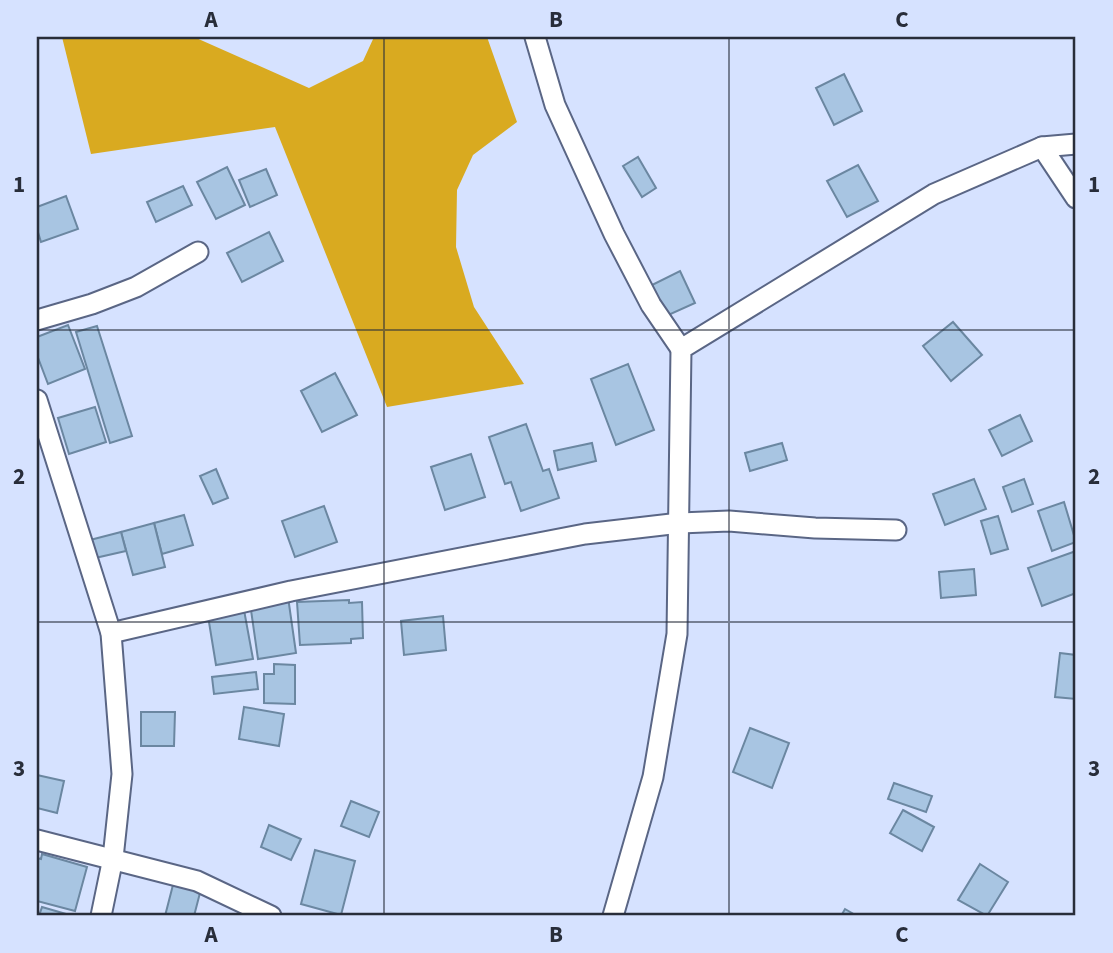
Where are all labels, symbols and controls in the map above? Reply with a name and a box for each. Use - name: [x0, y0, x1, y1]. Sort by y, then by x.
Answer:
- text: A: [203, 3, 218, 36]
- text: B: [549, 3, 563, 36]
- text: C: [895, 3, 909, 36]
- text: 1: [13, 168, 25, 201]
- text: 1: [1088, 168, 1100, 201]
- text: 2: [13, 460, 25, 493]
- text: 2: [1088, 460, 1100, 493]
- text: 3: [13, 752, 25, 785]
- text: 3: [1088, 752, 1100, 785]
- text: A: [203, 918, 218, 951]
- text: B: [549, 918, 563, 951]
- text: C: [895, 918, 909, 951]

